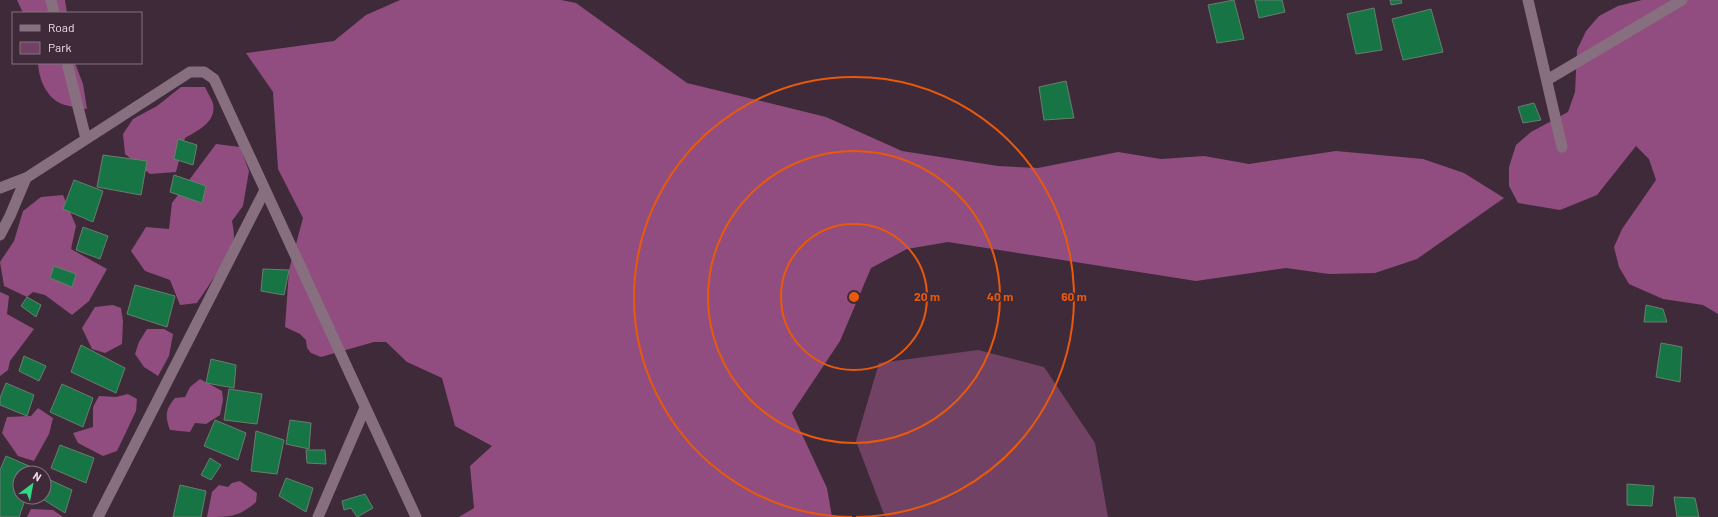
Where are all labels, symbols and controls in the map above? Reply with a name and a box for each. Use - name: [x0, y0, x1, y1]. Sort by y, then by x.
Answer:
- legend: [12, 12, 142, 64]
- text: Road: [48, 20, 75, 34]
- text: Park: [48, 40, 72, 54]
- text: 20 m: [914, 289, 940, 303]
- text: 40 m: [987, 289, 1013, 303]
- text: 60 m: [1061, 289, 1087, 303]
- centre of rings: [847, 290, 861, 304]
- north arrow: [12, 465, 52, 505]
- text: N: [31, 469, 44, 484]

